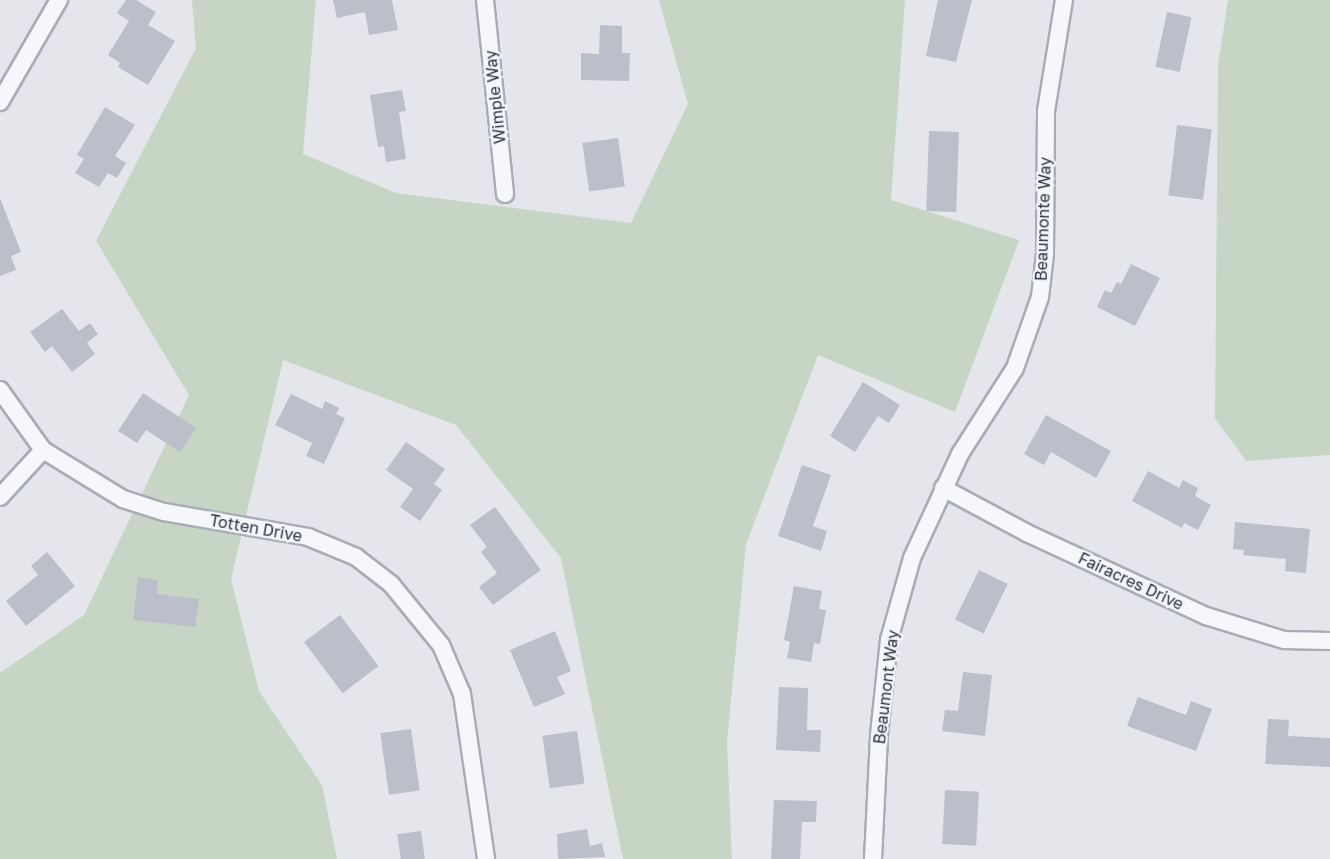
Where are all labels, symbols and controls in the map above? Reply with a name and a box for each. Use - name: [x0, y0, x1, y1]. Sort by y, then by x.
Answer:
- street label: Wimple Way: [481, 49, 509, 145]
- street label: Beaumonte Way: [1031, 157, 1055, 281]
- street label: Totten Drive: [208, 510, 304, 546]
- street label: Fairacres Drive: [1075, 548, 1187, 614]
- street label: Beaumont Way: [869, 629, 903, 745]

